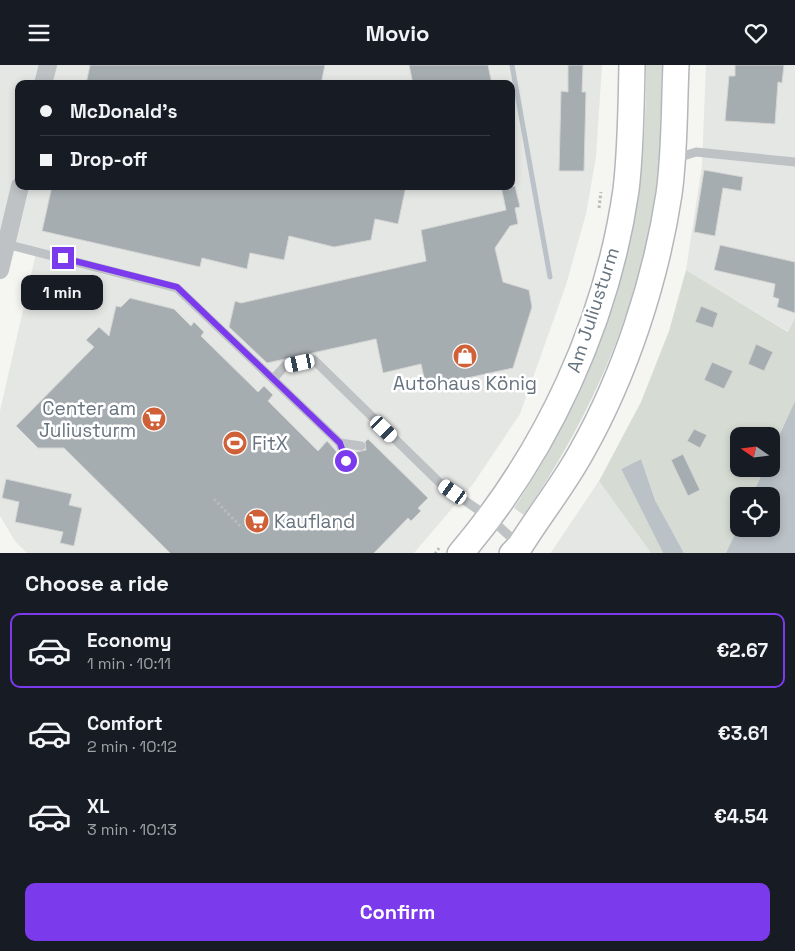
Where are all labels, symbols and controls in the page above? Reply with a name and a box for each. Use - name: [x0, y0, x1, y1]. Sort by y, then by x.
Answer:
- icon: menu: [25, 19, 53, 47]
- text: Movio: [366, 19, 429, 47]
- icon: heart: [742, 19, 770, 47]
- text: McDonald's: [70, 99, 177, 124]
- text: Drop-off: [70, 147, 148, 172]
- street label: Am Juliusturm: [561, 244, 625, 376]
- route end: [52, 247, 74, 269]
- callout: 1 min: [22, 275, 104, 311]
- text: 1 min: [42, 282, 82, 303]
- shop icon: Autohaus König: [452, 343, 478, 369]
- car: [283, 353, 316, 373]
- place label: Autohaus König: [393, 371, 537, 396]
- place label: Center am Juliusturm: [39, 396, 136, 443]
- supermarket icon: Center am Juliusturm: [141, 406, 167, 432]
- car: [367, 413, 400, 445]
- north arrow: [730, 427, 780, 477]
- map controls: [730, 427, 780, 537]
- sports icon: FitX: [222, 430, 248, 456]
- place label: FitX: [252, 431, 288, 456]
- route start: [335, 450, 357, 472]
- car: [436, 477, 469, 507]
- button: locate: [730, 487, 780, 537]
- supermarket icon: Kaufland: [244, 508, 270, 534]
- place label: Kaufland: [274, 509, 355, 534]
- text: Choose a ride: [25, 569, 169, 597]
- icon: car: [27, 628, 72, 673]
- text: Economy: [87, 628, 171, 653]
- text: €2.67: [716, 638, 768, 663]
- text: 1 min · 10:11: [87, 653, 171, 674]
- icon: car: [27, 711, 72, 756]
- text: Comfort: [87, 711, 163, 736]
- text: €3.61: [718, 721, 768, 746]
- text: 2 min · 10:12: [87, 736, 177, 757]
- icon: car: [27, 794, 72, 839]
- text: XL: [87, 794, 110, 819]
- text: €4.54: [714, 804, 768, 829]
- text: 3 min · 10:13: [87, 819, 177, 840]
- button: Confirm: [25, 883, 770, 941]

